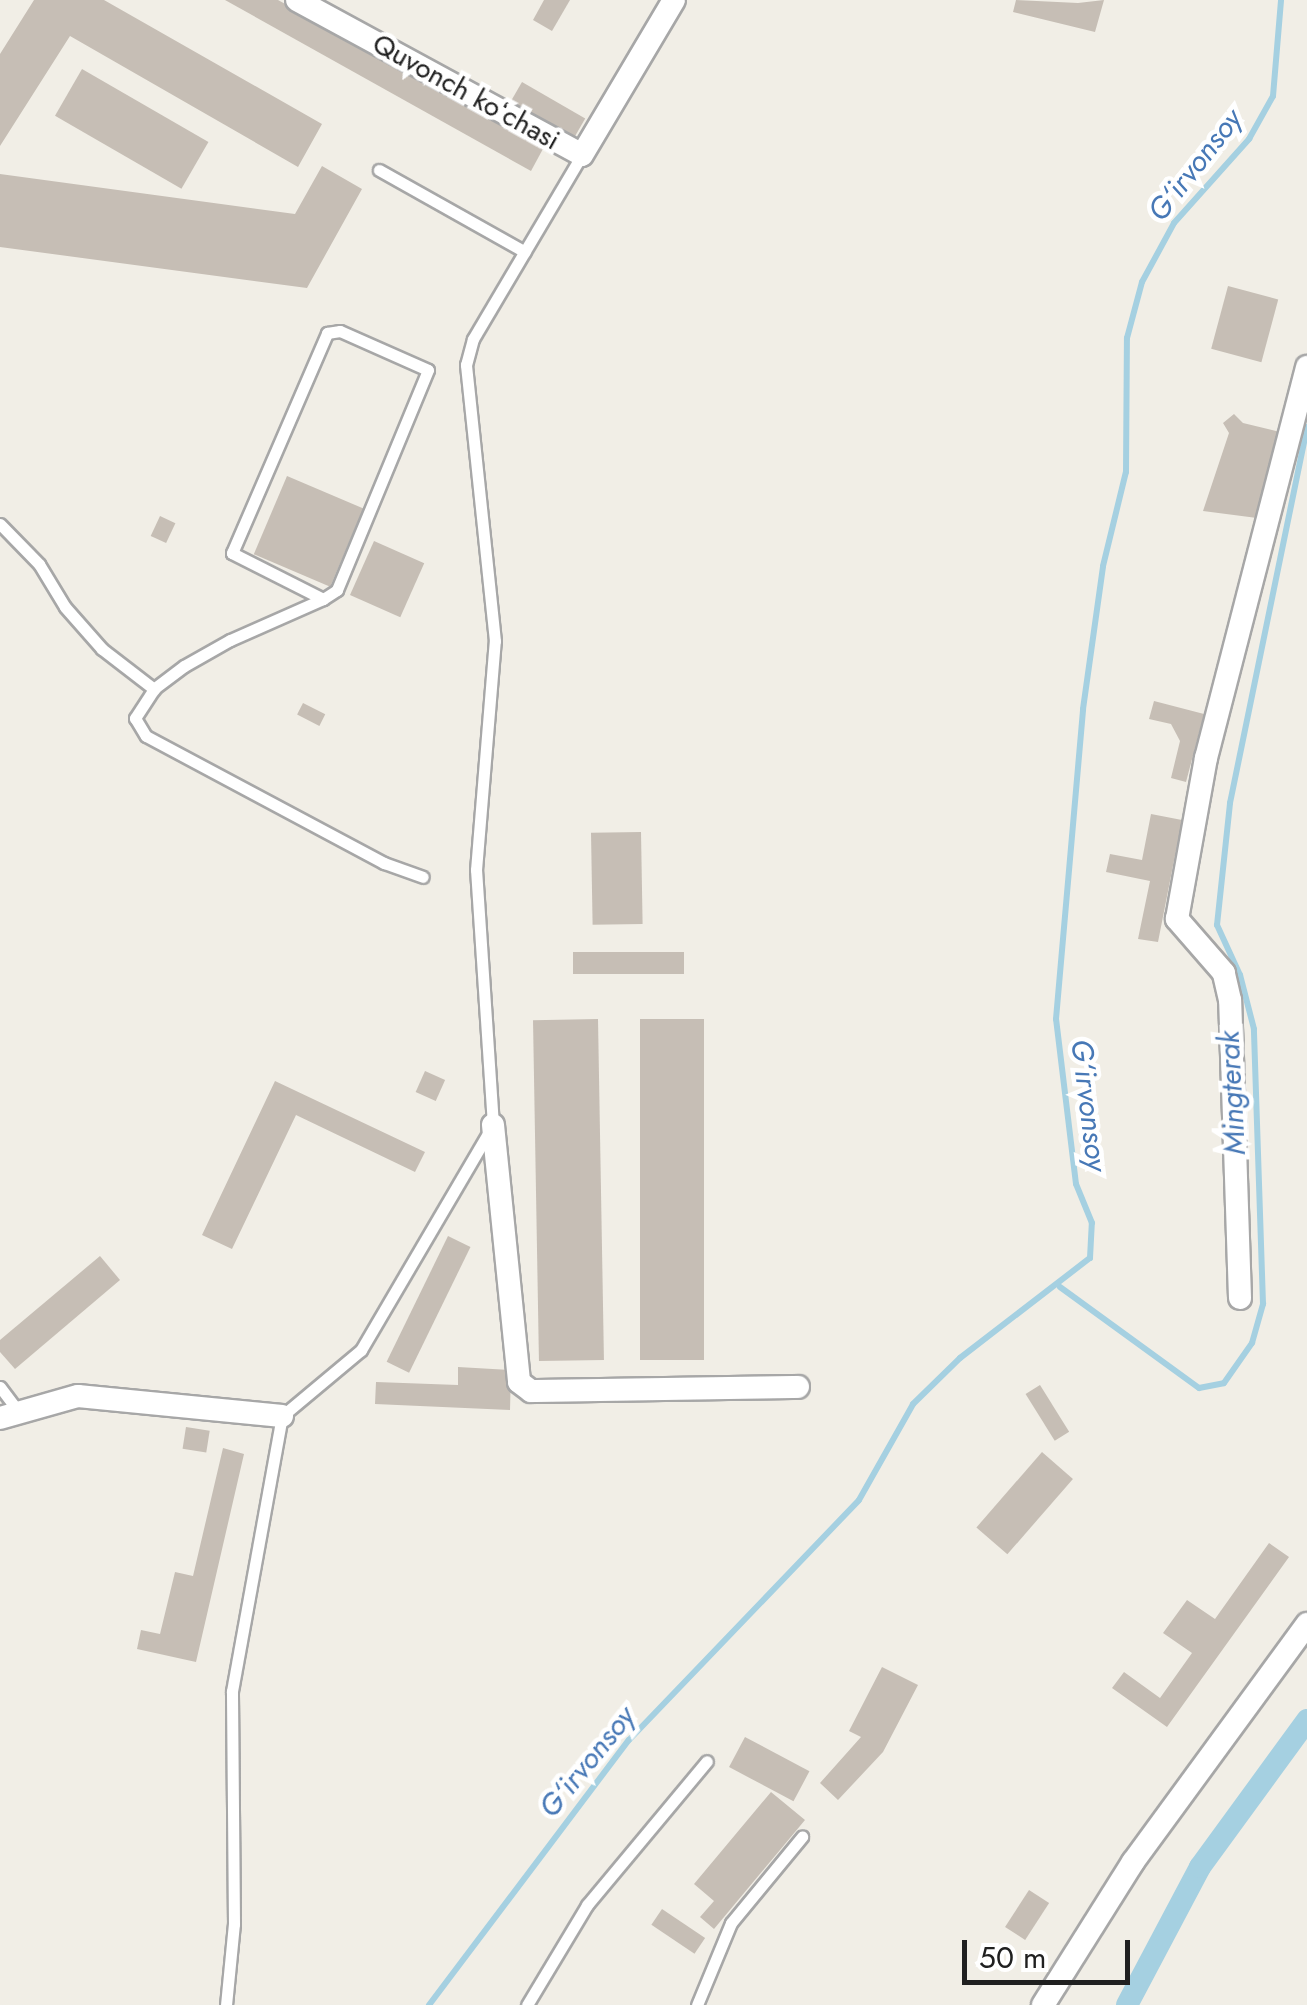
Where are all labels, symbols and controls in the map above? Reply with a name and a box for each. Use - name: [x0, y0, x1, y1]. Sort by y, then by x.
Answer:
- street label: Quvonch koʻchasi: [367, 27, 565, 157]
- water label: G‘irvonsoy: [1140, 102, 1250, 228]
- water label: Mingterak: [1211, 1030, 1253, 1156]
- water label: G‘irvonsoy: [1063, 1037, 1115, 1173]
- water label: G‘irvonsoy: [531, 1699, 643, 1825]
- scale bar: [967, 1920, 1134, 1982]
- text: 50 m: [979, 1936, 1046, 1979]

